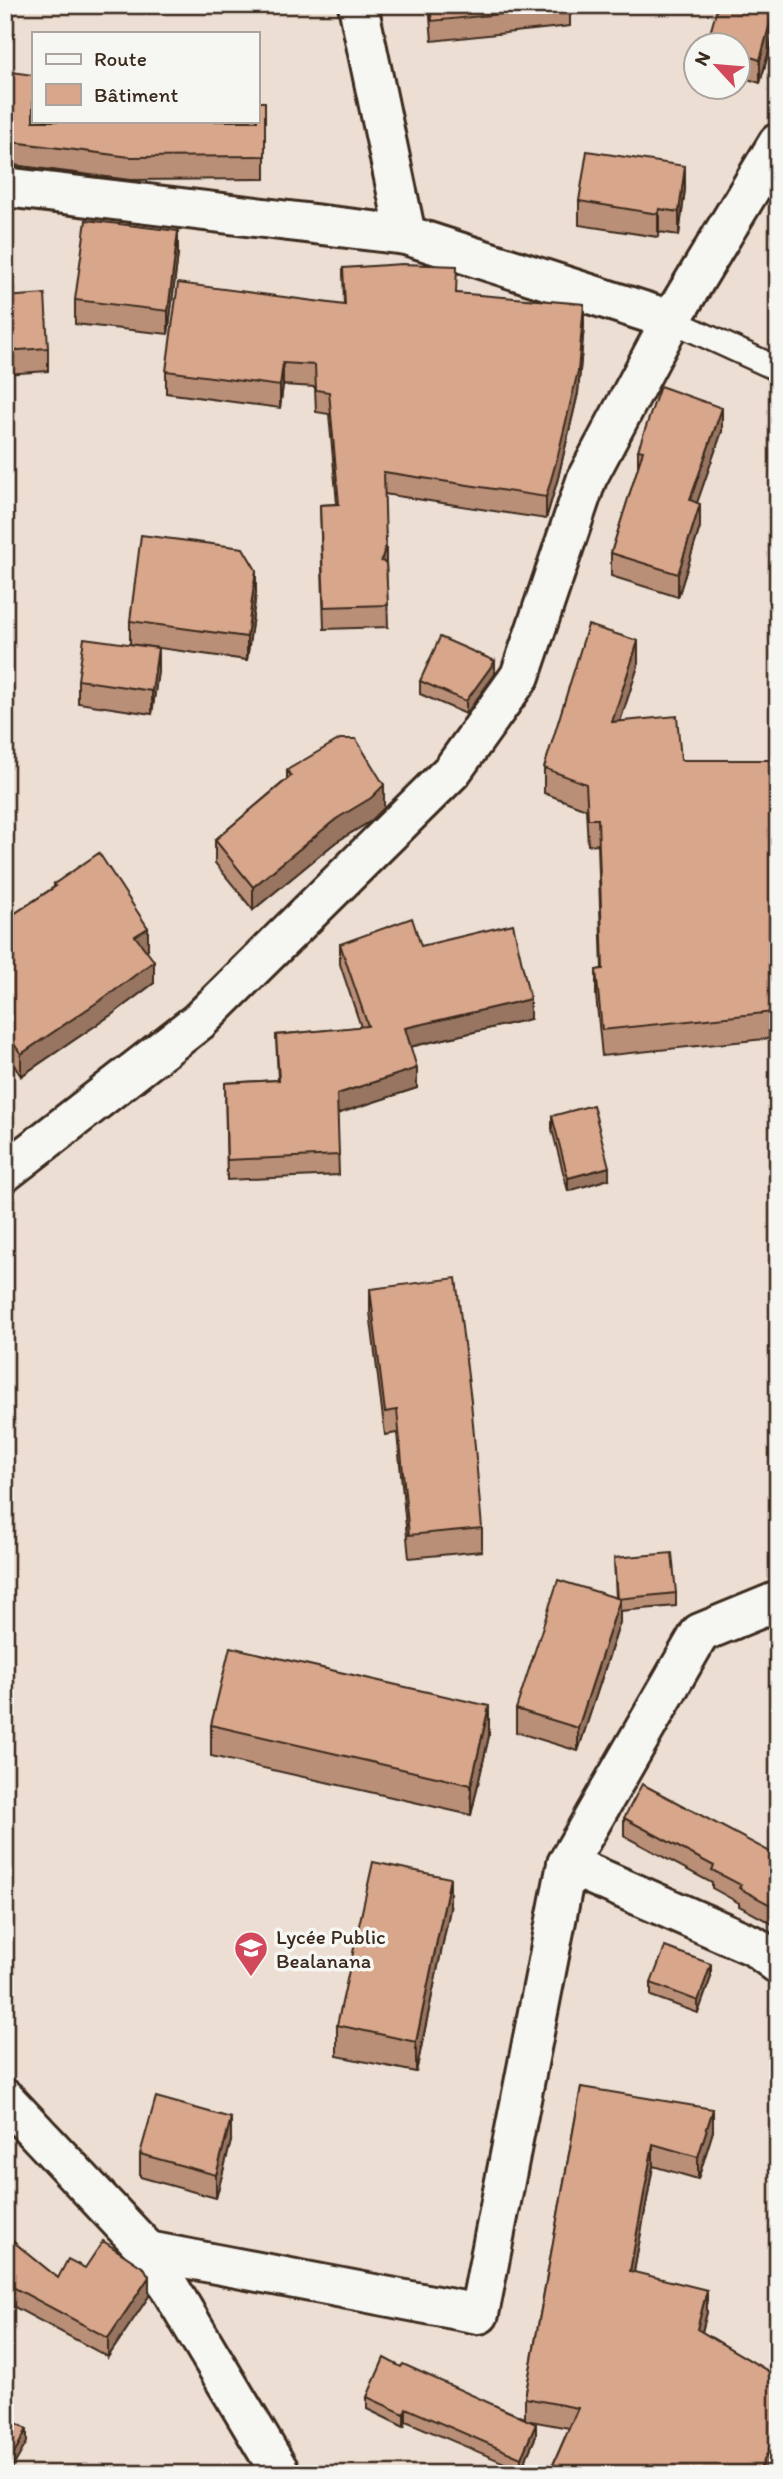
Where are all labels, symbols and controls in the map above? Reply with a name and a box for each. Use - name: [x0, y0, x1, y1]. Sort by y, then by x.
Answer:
- legend: [32, 32, 259, 122]
- north arrow: [682, 32, 752, 102]
- text: Route: [94, 46, 147, 71]
- text: N: [689, 48, 715, 70]
- text: Bâtiment: [94, 82, 178, 107]
- place label: Lycée Public Bealanana: [276, 1924, 386, 1973]
- school or university icon: Lycée Public Bealanana: [232, 1929, 270, 1978]

